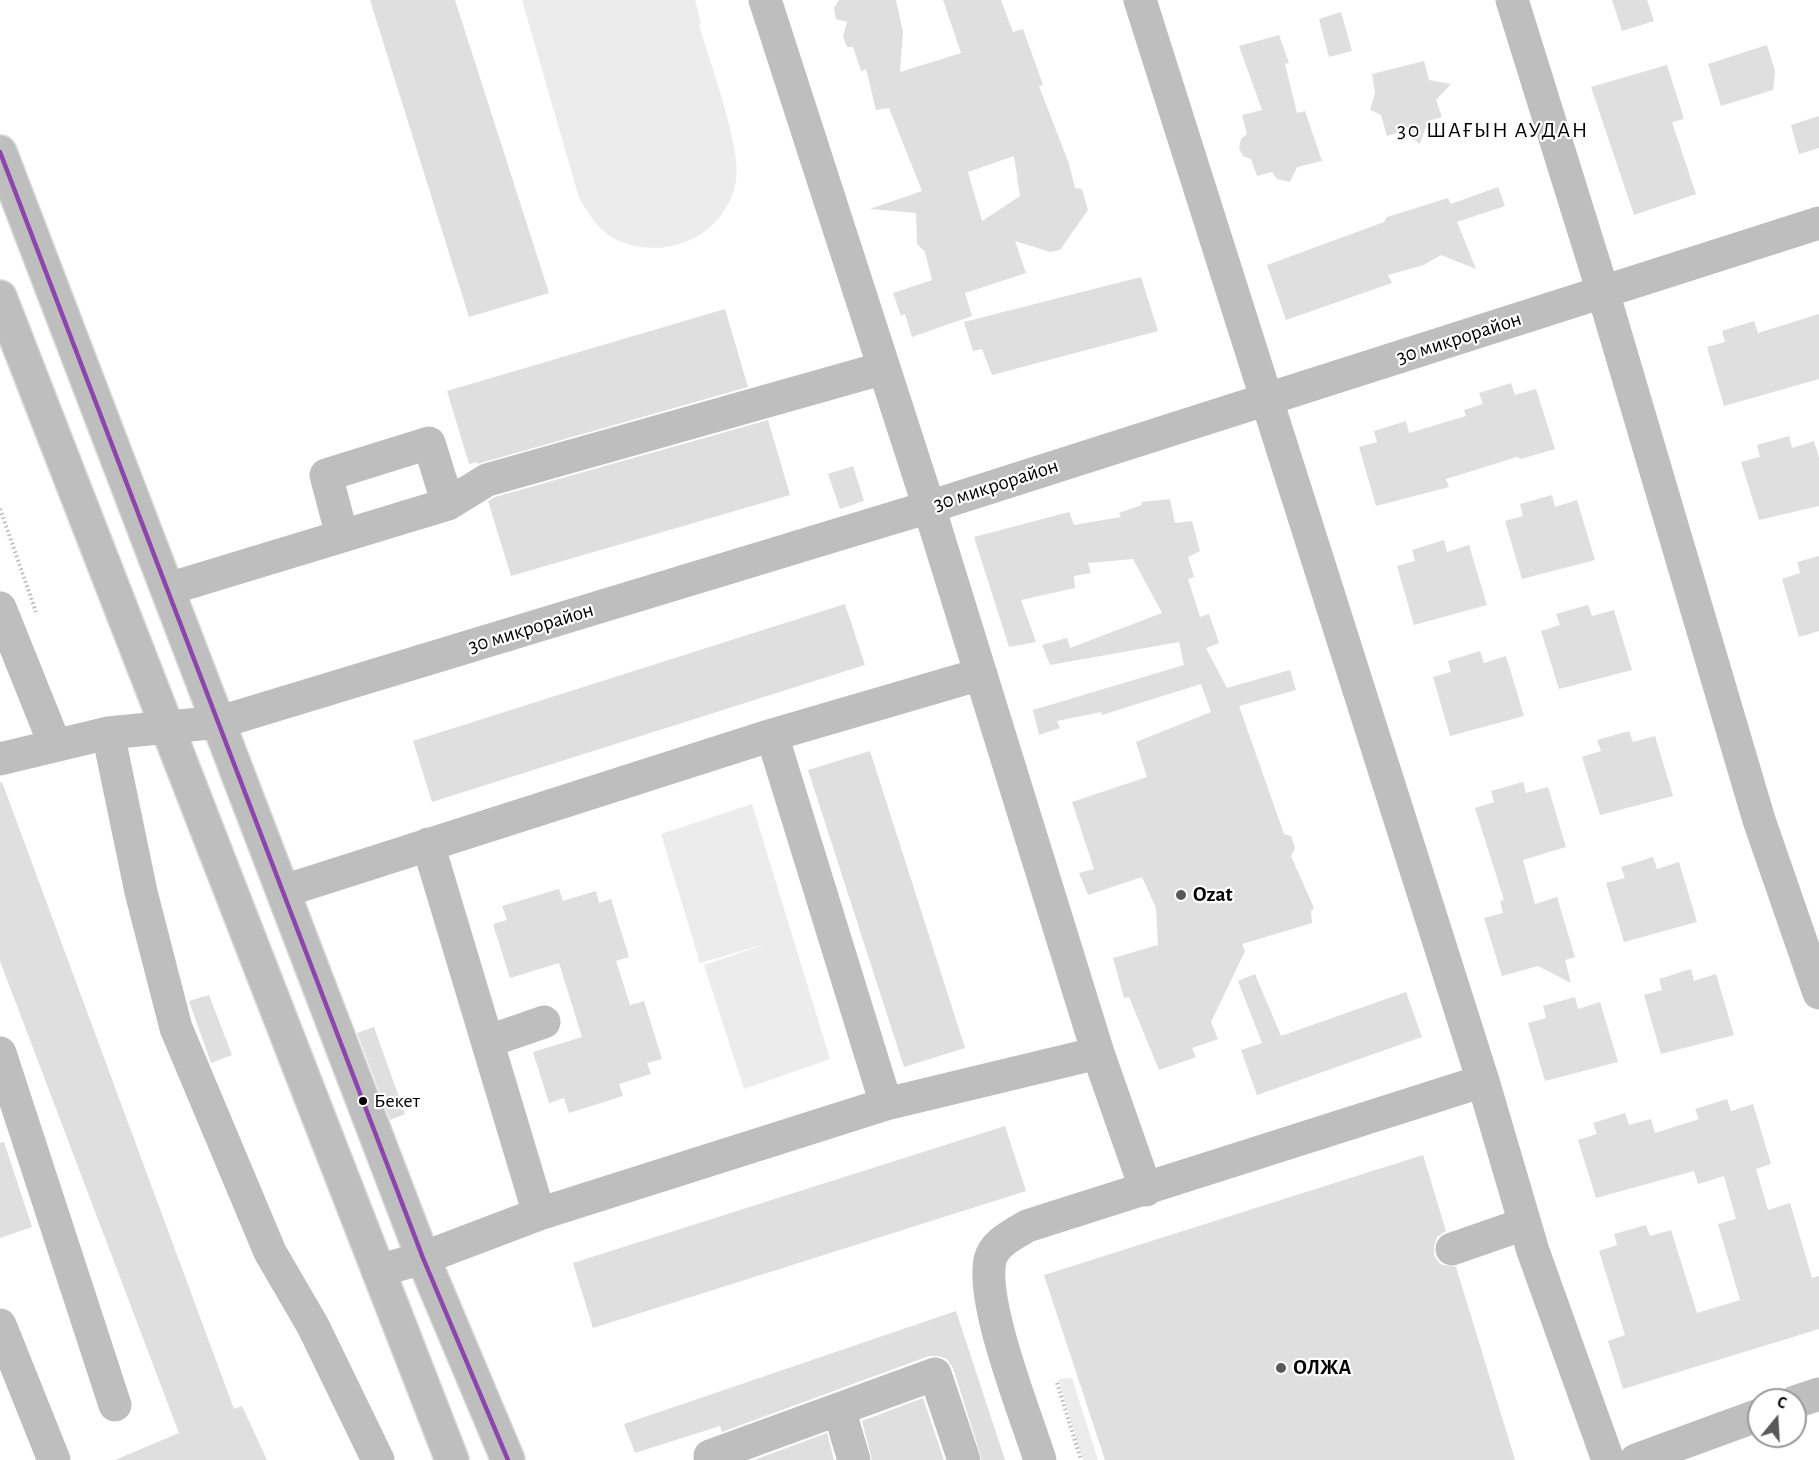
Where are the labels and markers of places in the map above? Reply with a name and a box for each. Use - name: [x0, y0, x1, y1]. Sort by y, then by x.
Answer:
- place label: Ozat: [1193, 882, 1233, 908]
- marker: Ozat: [1174, 888, 1188, 902]
- place label: Бекет: [374, 1089, 420, 1113]
- marker: Бекет: [357, 1095, 369, 1107]
- place label: ОЛЖА: [1293, 1355, 1351, 1381]
- marker: ОЛЖА: [1274, 1361, 1288, 1375]

